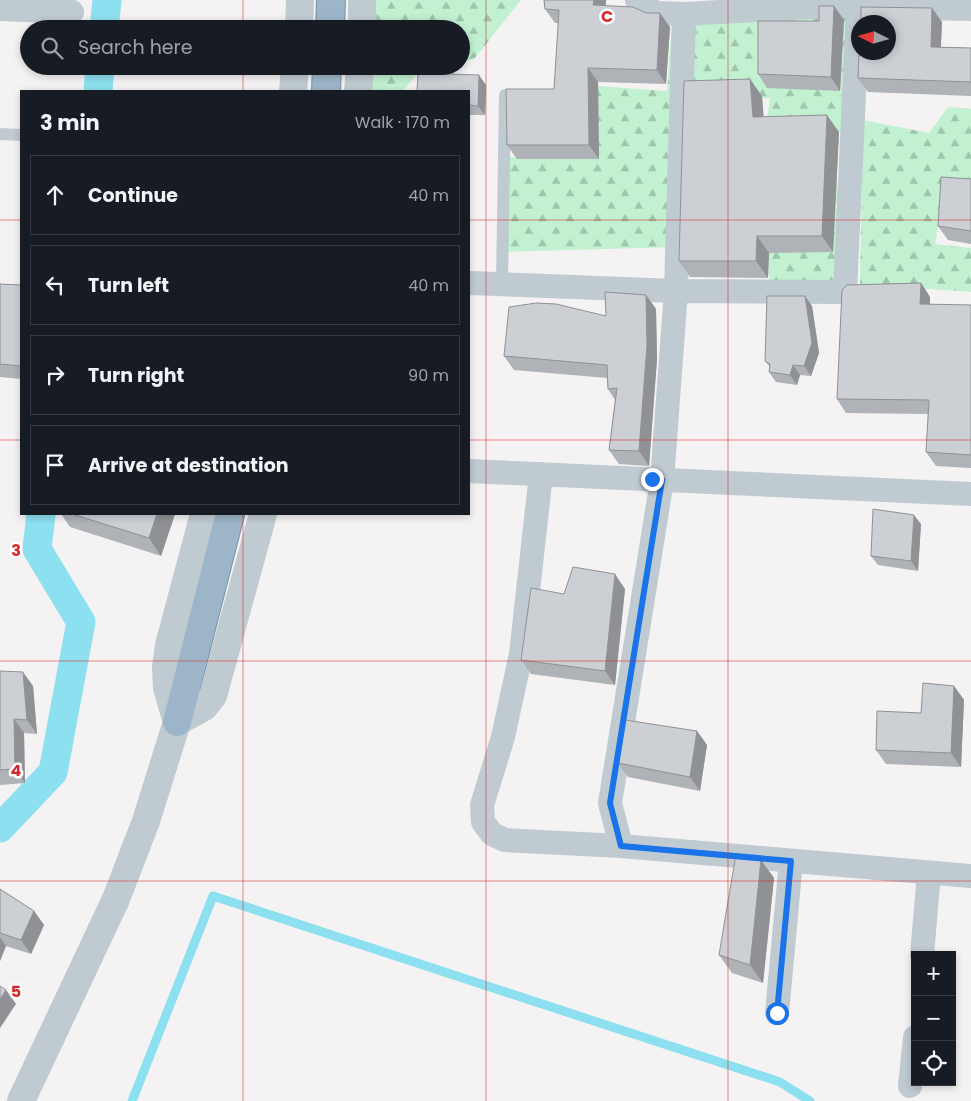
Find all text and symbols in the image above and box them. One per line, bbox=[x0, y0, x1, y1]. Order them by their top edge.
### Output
text: C bbox=[601, 5, 613, 28]
north arrow bbox=[851, 15, 896, 60]
search box bbox=[20, 20, 470, 75]
icon: search bbox=[38, 34, 66, 62]
text: Search here bbox=[78, 34, 192, 61]
text: 3 min bbox=[40, 108, 100, 137]
text: Walk · 170 m bbox=[355, 111, 450, 134]
icon: ahead bbox=[41, 181, 69, 209]
text: Continue bbox=[88, 182, 178, 209]
text: 40 m bbox=[408, 184, 449, 207]
icon: left bbox=[41, 271, 69, 299]
text: Turn left bbox=[88, 272, 169, 299]
text: 40 m bbox=[408, 274, 449, 297]
icon: right bbox=[41, 361, 69, 389]
text: Turn right bbox=[88, 362, 184, 389]
text: 90 m bbox=[408, 364, 449, 387]
icon: arrive bbox=[41, 451, 69, 479]
text: Arrive at destination bbox=[88, 452, 289, 479]
route end bbox=[641, 468, 664, 491]
text: 3 bbox=[11, 539, 21, 562]
text: 4 bbox=[11, 759, 22, 782]
map controls bbox=[911, 951, 956, 1086]
button: + bbox=[911, 951, 956, 996]
text: 5 bbox=[11, 980, 21, 1003]
button: − bbox=[911, 996, 956, 1041]
route start bbox=[766, 1002, 789, 1025]
button: locate bbox=[911, 1041, 956, 1086]

